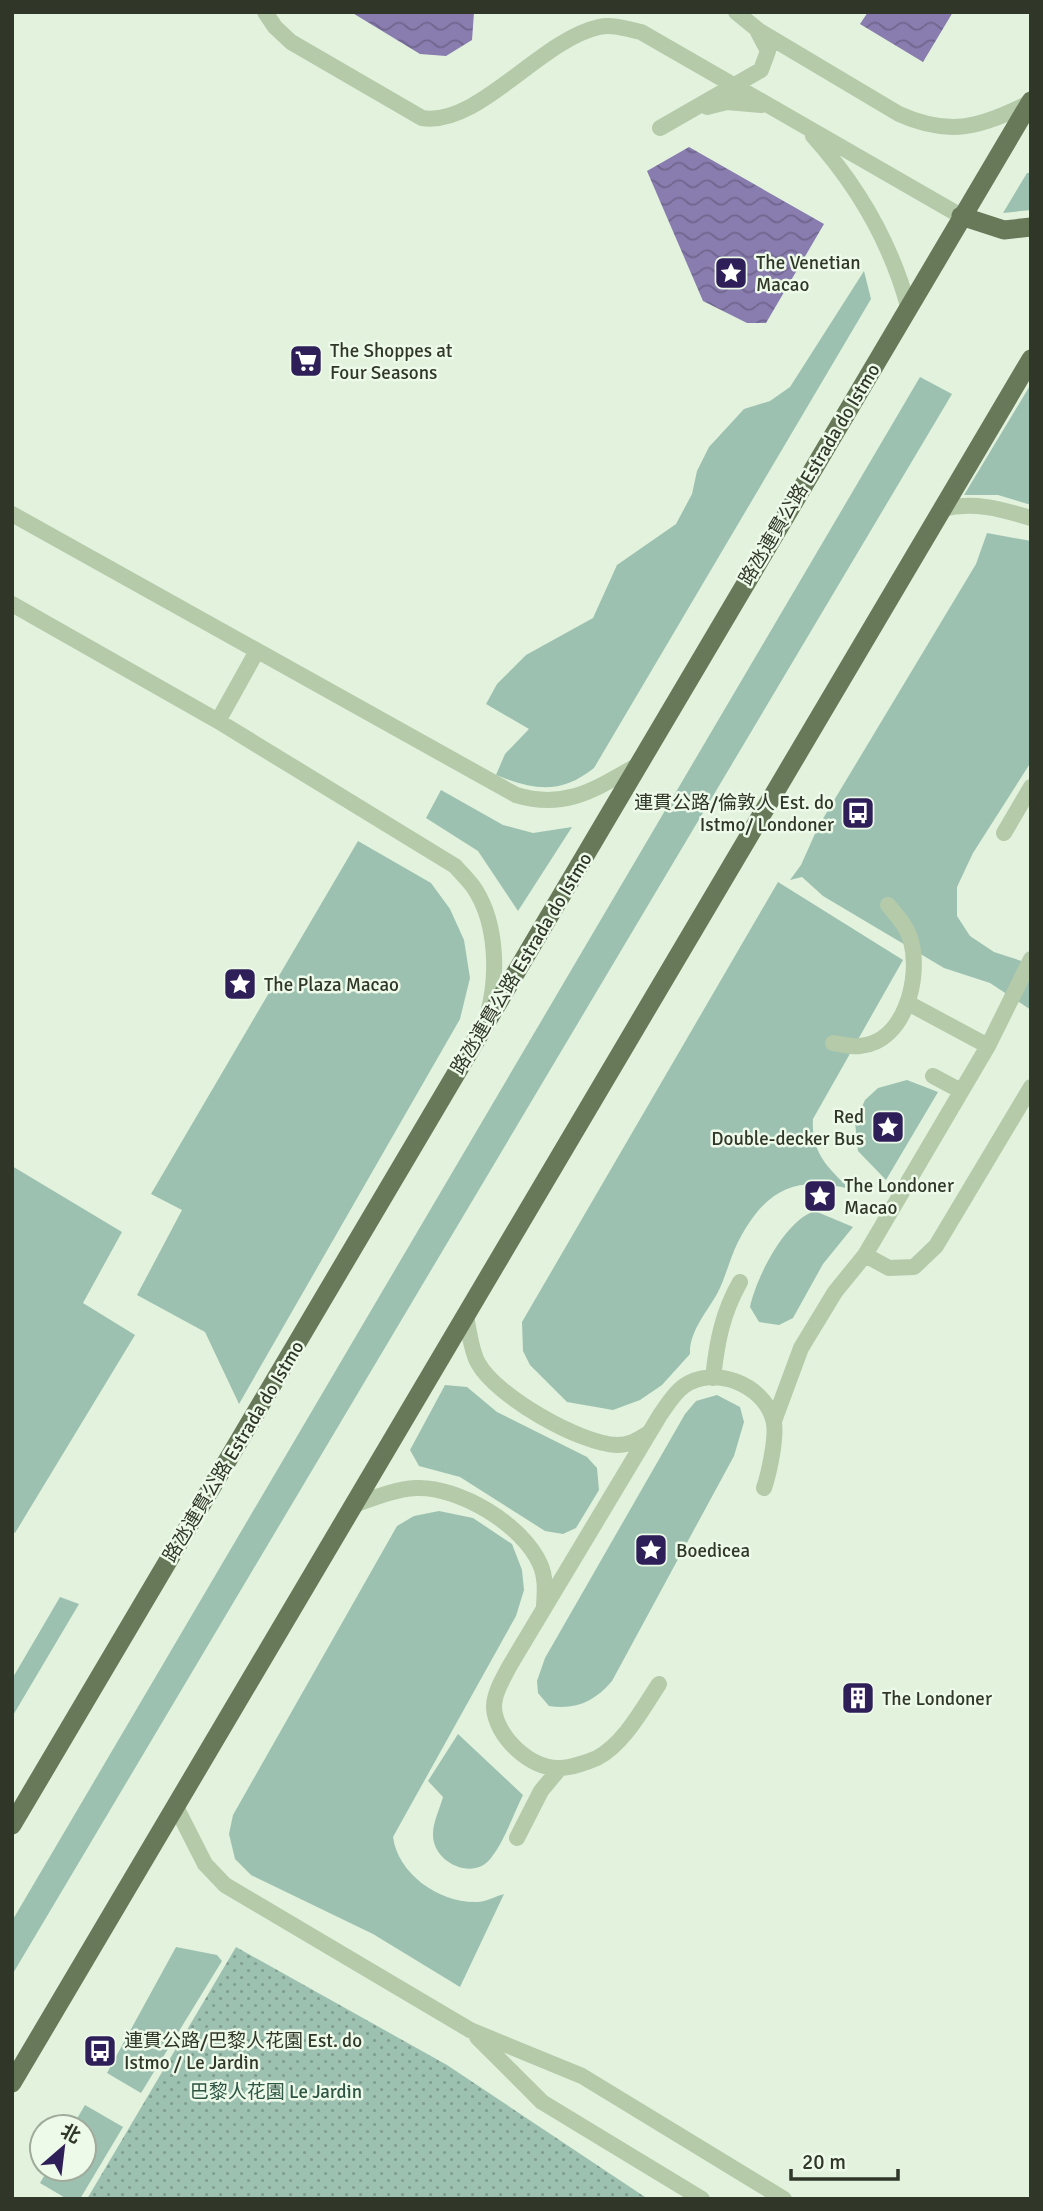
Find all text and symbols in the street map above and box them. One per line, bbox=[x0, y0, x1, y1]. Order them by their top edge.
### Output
place label: The Venetian Macao bbox=[756, 251, 861, 297]
place icon: The Venetian Macao bbox=[712, 254, 750, 292]
place label: The Shoppes at Four Seasons bbox=[330, 339, 453, 385]
supermarket icon: The Shoppes at Four Seasons bbox=[287, 342, 325, 380]
street label: 路氹連貫公路 Estrada do Istmo bbox=[734, 359, 886, 590]
place label: 連貫公路/倫敦人 Est. do Istmo/ Londoner bbox=[634, 791, 834, 837]
bus stop icon: 連貫公路/倫敦人 Est. do Istmo/ Londoner bbox=[839, 794, 877, 832]
street label: 路氹連貫公路 Estrada do Istmo bbox=[446, 848, 598, 1079]
place icon: The Plaza Macao bbox=[221, 965, 259, 1003]
place label: The Plaza Macao bbox=[264, 973, 399, 997]
place label: Red Double-decker Bus bbox=[711, 1105, 864, 1151]
place icon: Red Double-decker Bus bbox=[869, 1108, 907, 1146]
place label: The Londoner Macao bbox=[844, 1174, 954, 1220]
place icon: The Londoner Macao bbox=[801, 1177, 839, 1215]
street label: 路氹連貫公路 Estrada do Istmo bbox=[158, 1336, 310, 1567]
place icon: Boedicea bbox=[632, 1531, 670, 1569]
place label: Boedicea bbox=[676, 1539, 750, 1563]
building icon: The Londoner bbox=[839, 1679, 877, 1717]
place label: The Londoner bbox=[882, 1687, 992, 1711]
place label: 連貫公路/巴黎人花園 Est. do Istmo / Le Jardin bbox=[124, 2029, 362, 2075]
bus stop icon: 連貫公路/巴黎人花園 Est. do Istmo / Le Jardin bbox=[81, 2032, 119, 2070]
park label: 巴黎人花園 Le Jardin bbox=[190, 2080, 362, 2104]
north arrow bbox=[28, 2113, 98, 2183]
text: 北 bbox=[56, 2119, 85, 2149]
scale bar bbox=[791, 2138, 898, 2182]
text: 20 m bbox=[802, 2149, 846, 2175]

